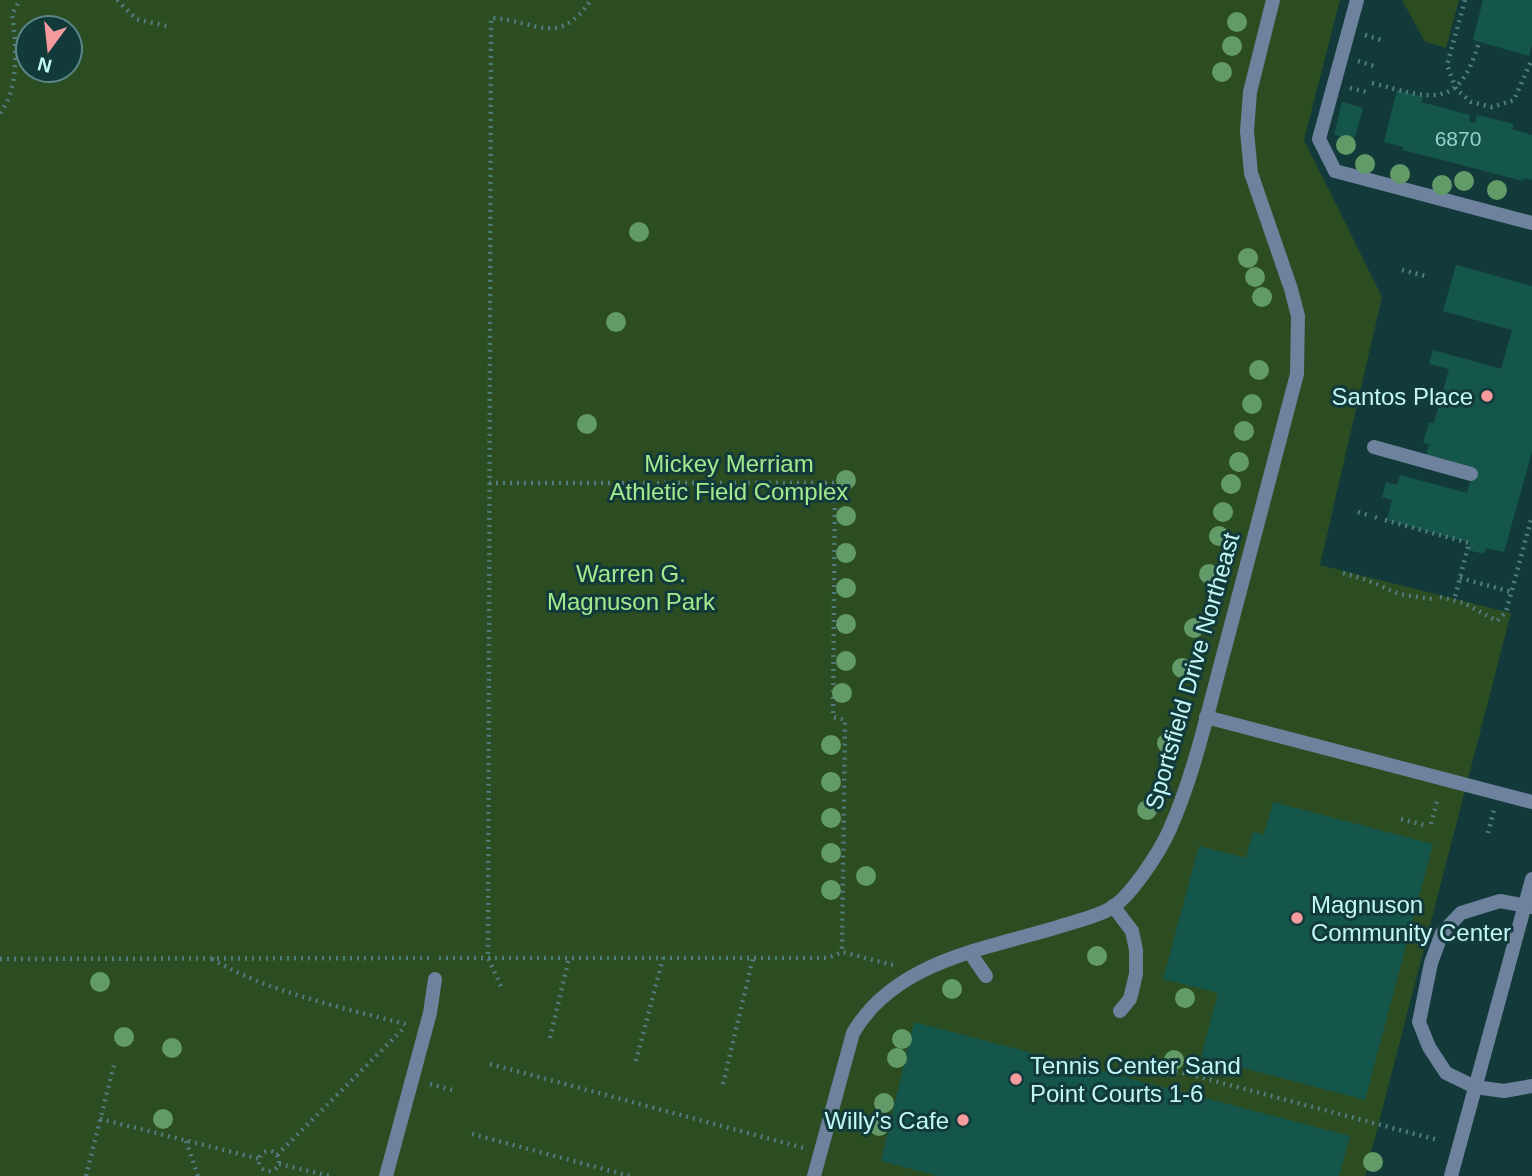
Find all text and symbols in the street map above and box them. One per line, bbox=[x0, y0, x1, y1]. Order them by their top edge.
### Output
north arrow bbox=[14, 14, 84, 84]
text: N bbox=[35, 53, 54, 77]
house number: 6870 bbox=[1435, 127, 1481, 150]
place label: Santos Place bbox=[1332, 383, 1473, 410]
marker: Santos Place bbox=[1479, 388, 1495, 404]
park label: Mickey Merriam Athletic Field Complex bbox=[610, 450, 848, 505]
street label: Sportsfield Drive Northeast bbox=[1139, 529, 1245, 813]
park label: Warren G. Magnuson Park bbox=[547, 560, 716, 615]
place label: Magnuson Community Center bbox=[1311, 891, 1511, 946]
marker: Magnuson Community Center bbox=[1289, 910, 1305, 926]
place label: Tennis Center Sand Point Courts 1-6 bbox=[1030, 1052, 1241, 1107]
marker: Tennis Center Sand Point Courts 1-6 bbox=[1008, 1071, 1024, 1087]
place label: Willy's Cafe bbox=[824, 1107, 949, 1134]
marker: Willy's Cafe bbox=[955, 1112, 971, 1128]

